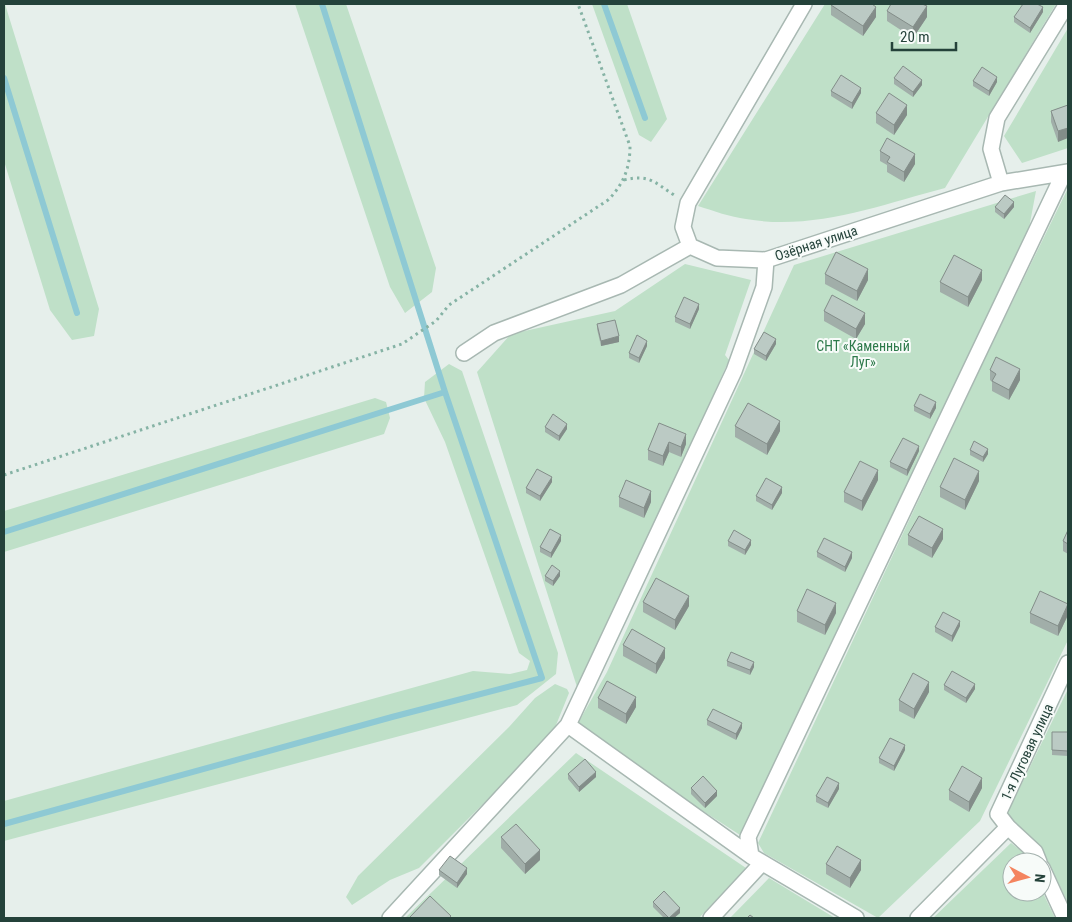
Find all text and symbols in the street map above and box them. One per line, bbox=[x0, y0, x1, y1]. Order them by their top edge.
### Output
scale bar bbox=[892, 20, 956, 52]
text: 20 m bbox=[900, 28, 930, 46]
street label: Озёрная улица bbox=[773, 222, 859, 264]
park label: СНТ «Каменный Луг» bbox=[816, 338, 910, 370]
street label: 1-я Луговая улица bbox=[998, 701, 1056, 803]
north arrow bbox=[1002, 852, 1052, 902]
text: N bbox=[1032, 873, 1048, 883]

